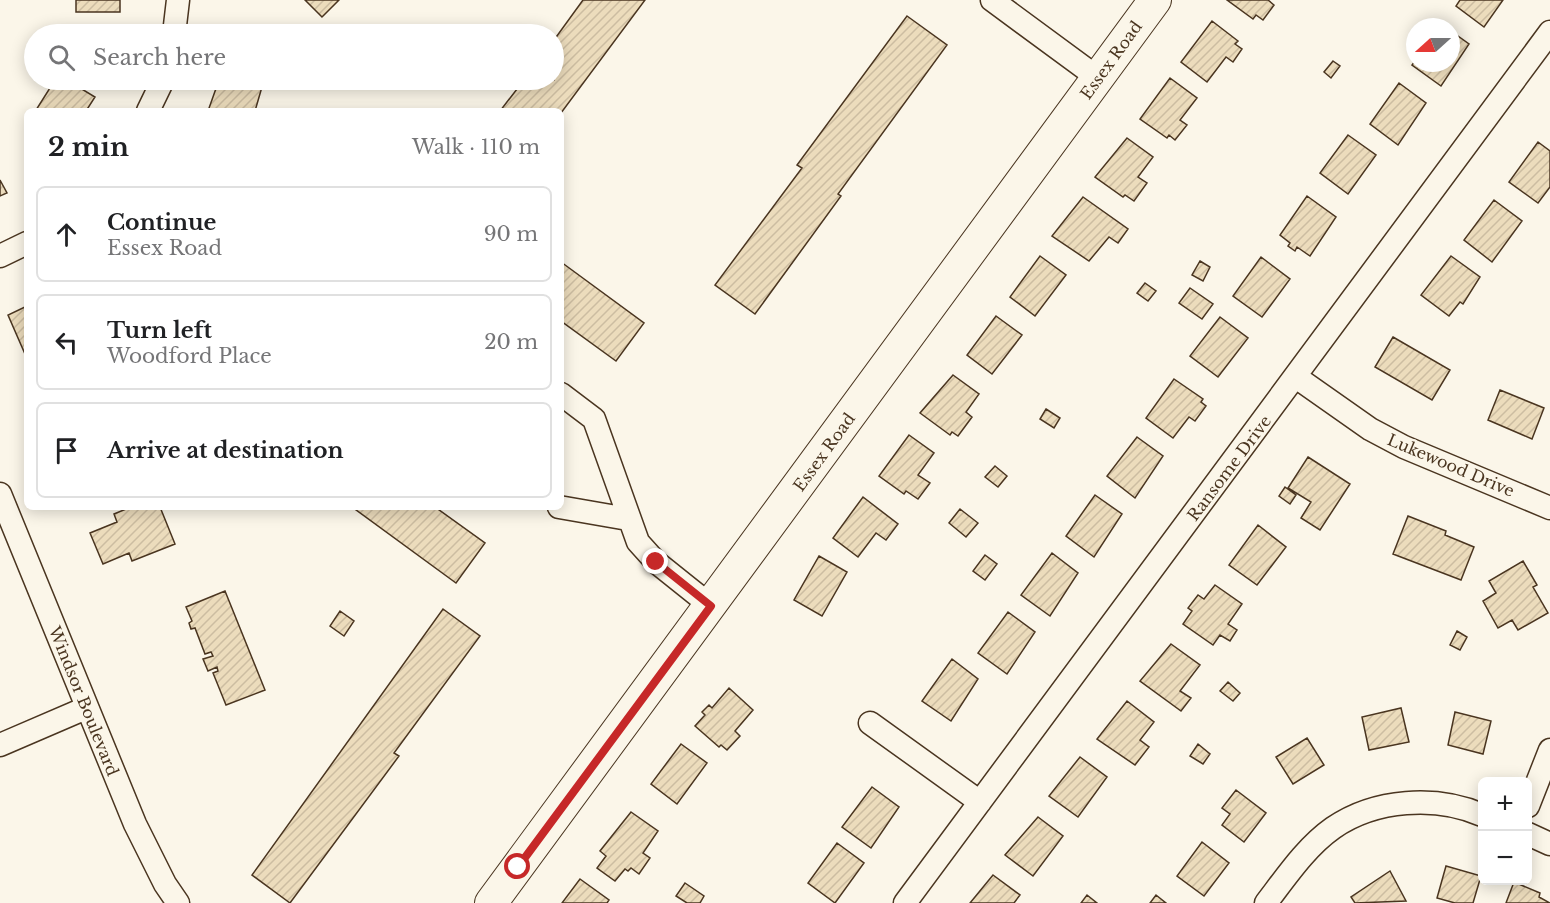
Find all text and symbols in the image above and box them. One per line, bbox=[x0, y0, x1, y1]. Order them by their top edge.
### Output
street label: Essex Road bbox=[1076, 17, 1146, 103]
north arrow bbox=[1406, 18, 1460, 72]
search box bbox=[24, 24, 564, 90]
icon: search bbox=[45, 41, 78, 74]
text: Search here bbox=[93, 44, 226, 71]
text: 2 min bbox=[48, 131, 129, 163]
text: Walk · 110 m bbox=[412, 135, 540, 159]
text: Continue bbox=[107, 209, 216, 236]
icon: ahead bbox=[50, 218, 83, 251]
text: 90 m bbox=[484, 222, 538, 246]
text: Essex Road bbox=[107, 236, 222, 260]
text: Turn left bbox=[107, 317, 212, 344]
icon: left bbox=[50, 326, 83, 359]
text: 20 m bbox=[484, 330, 538, 354]
text: Woodford Place bbox=[107, 344, 272, 368]
street label: Essex Road bbox=[789, 409, 859, 495]
street label: Ransome Drive bbox=[1183, 411, 1275, 525]
street label: Lukewood Drive bbox=[1385, 429, 1517, 501]
icon: arrive bbox=[50, 434, 83, 467]
text: Arrive at destination bbox=[107, 437, 344, 464]
route end bbox=[642, 548, 668, 574]
street label: Windsor Boulevard bbox=[44, 622, 123, 779]
map controls bbox=[1478, 777, 1532, 885]
button: + bbox=[1478, 777, 1532, 831]
button: − bbox=[1478, 831, 1532, 885]
route start bbox=[504, 853, 530, 879]

